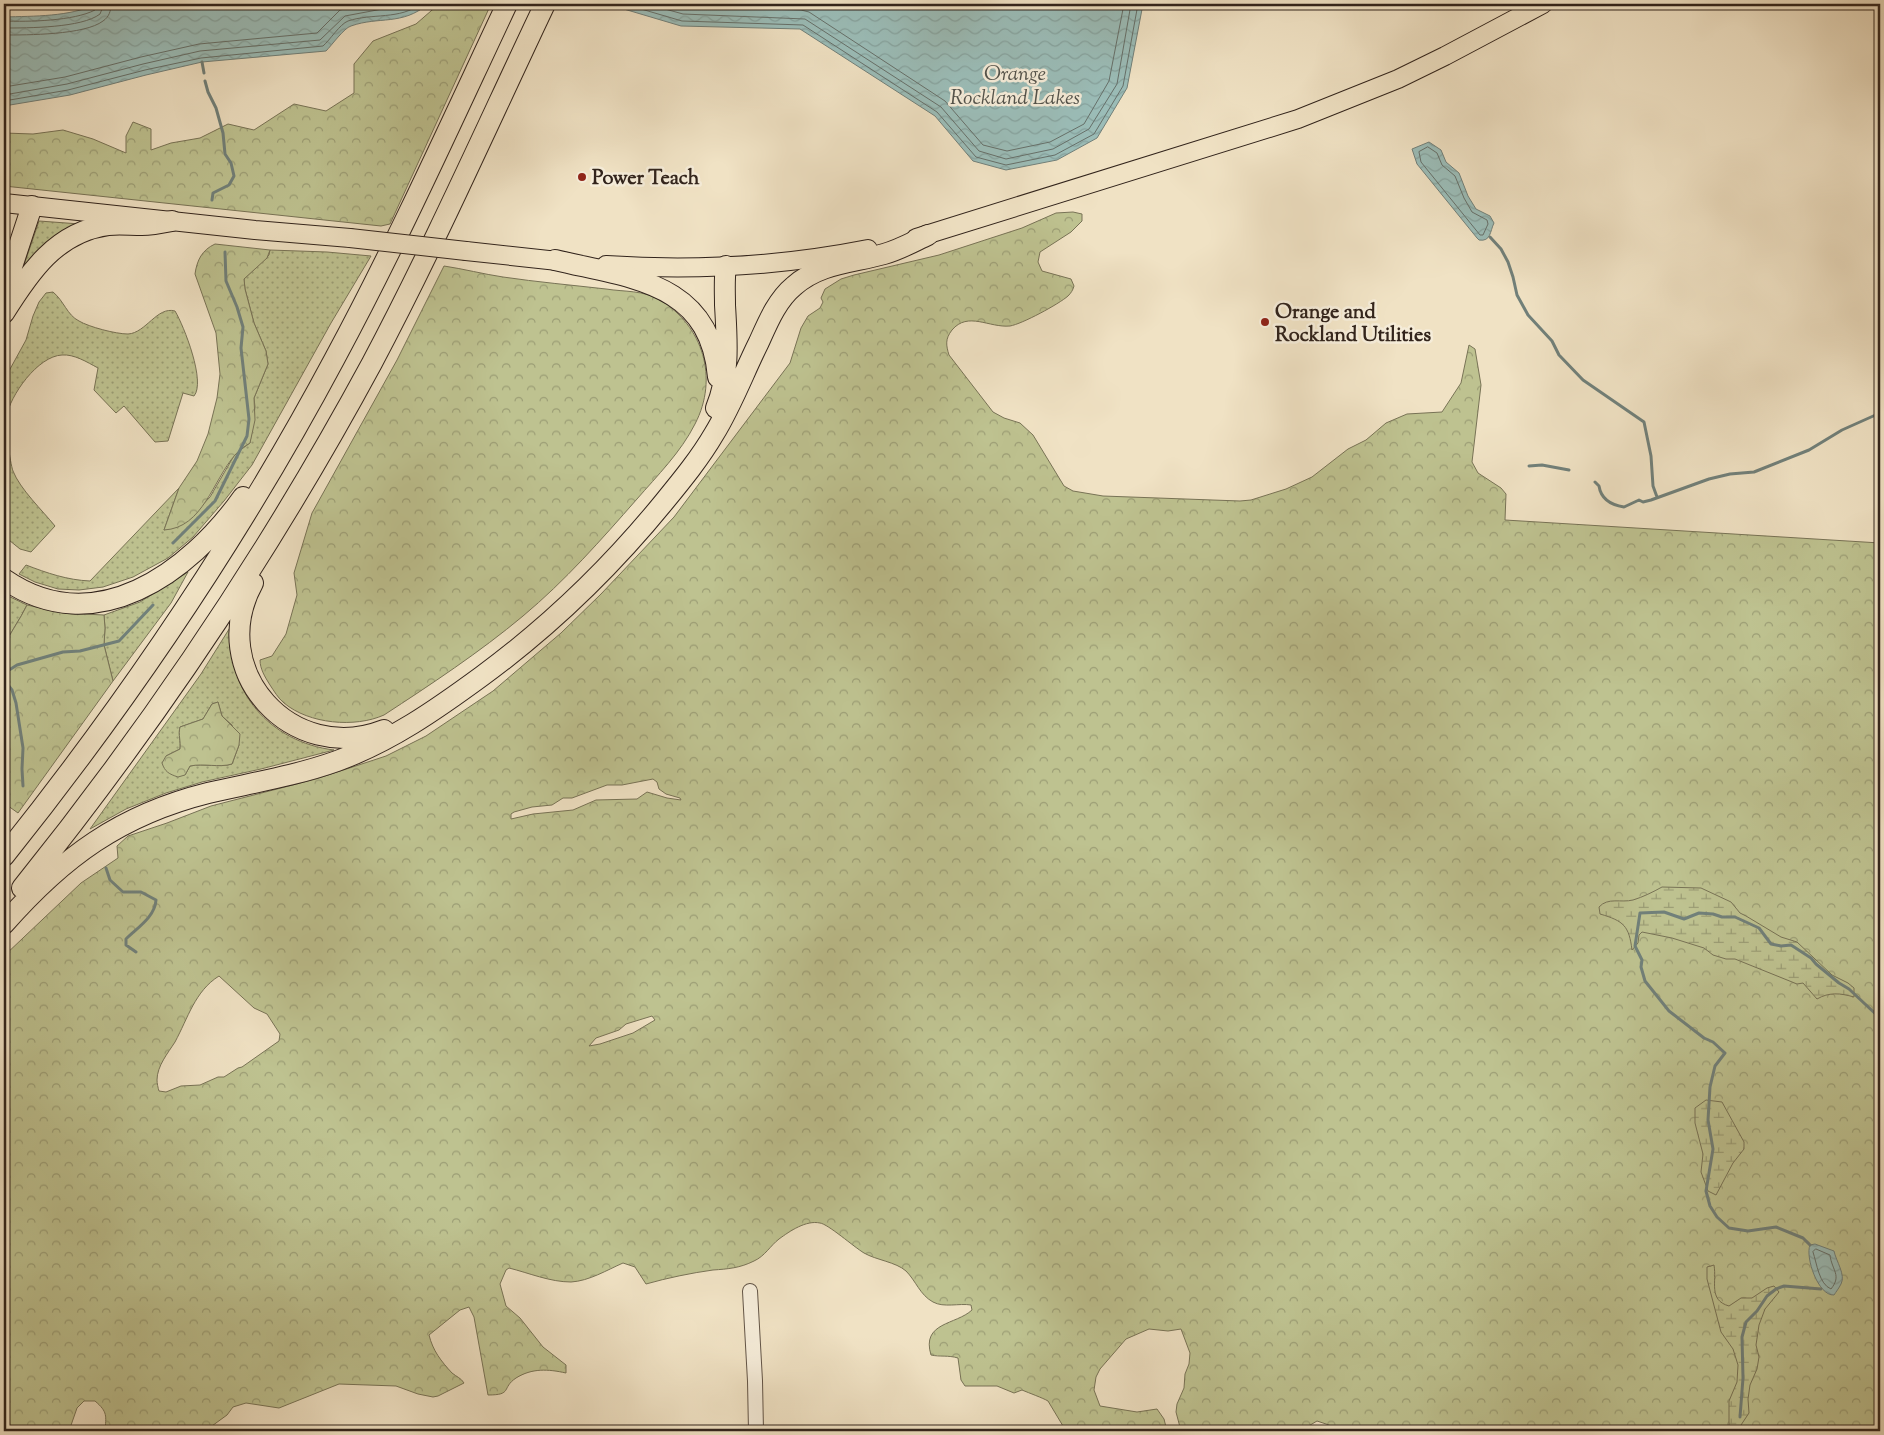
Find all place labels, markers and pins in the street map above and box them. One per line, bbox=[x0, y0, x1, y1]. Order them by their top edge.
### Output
place label: Power Teach bbox=[592, 165, 700, 194]
marker: Power Teach bbox=[576, 171, 588, 183]
place label: Orange and Rockland Utilities bbox=[1275, 299, 1431, 351]
marker: Orange and Rockland Utilities bbox=[1259, 316, 1271, 328]

